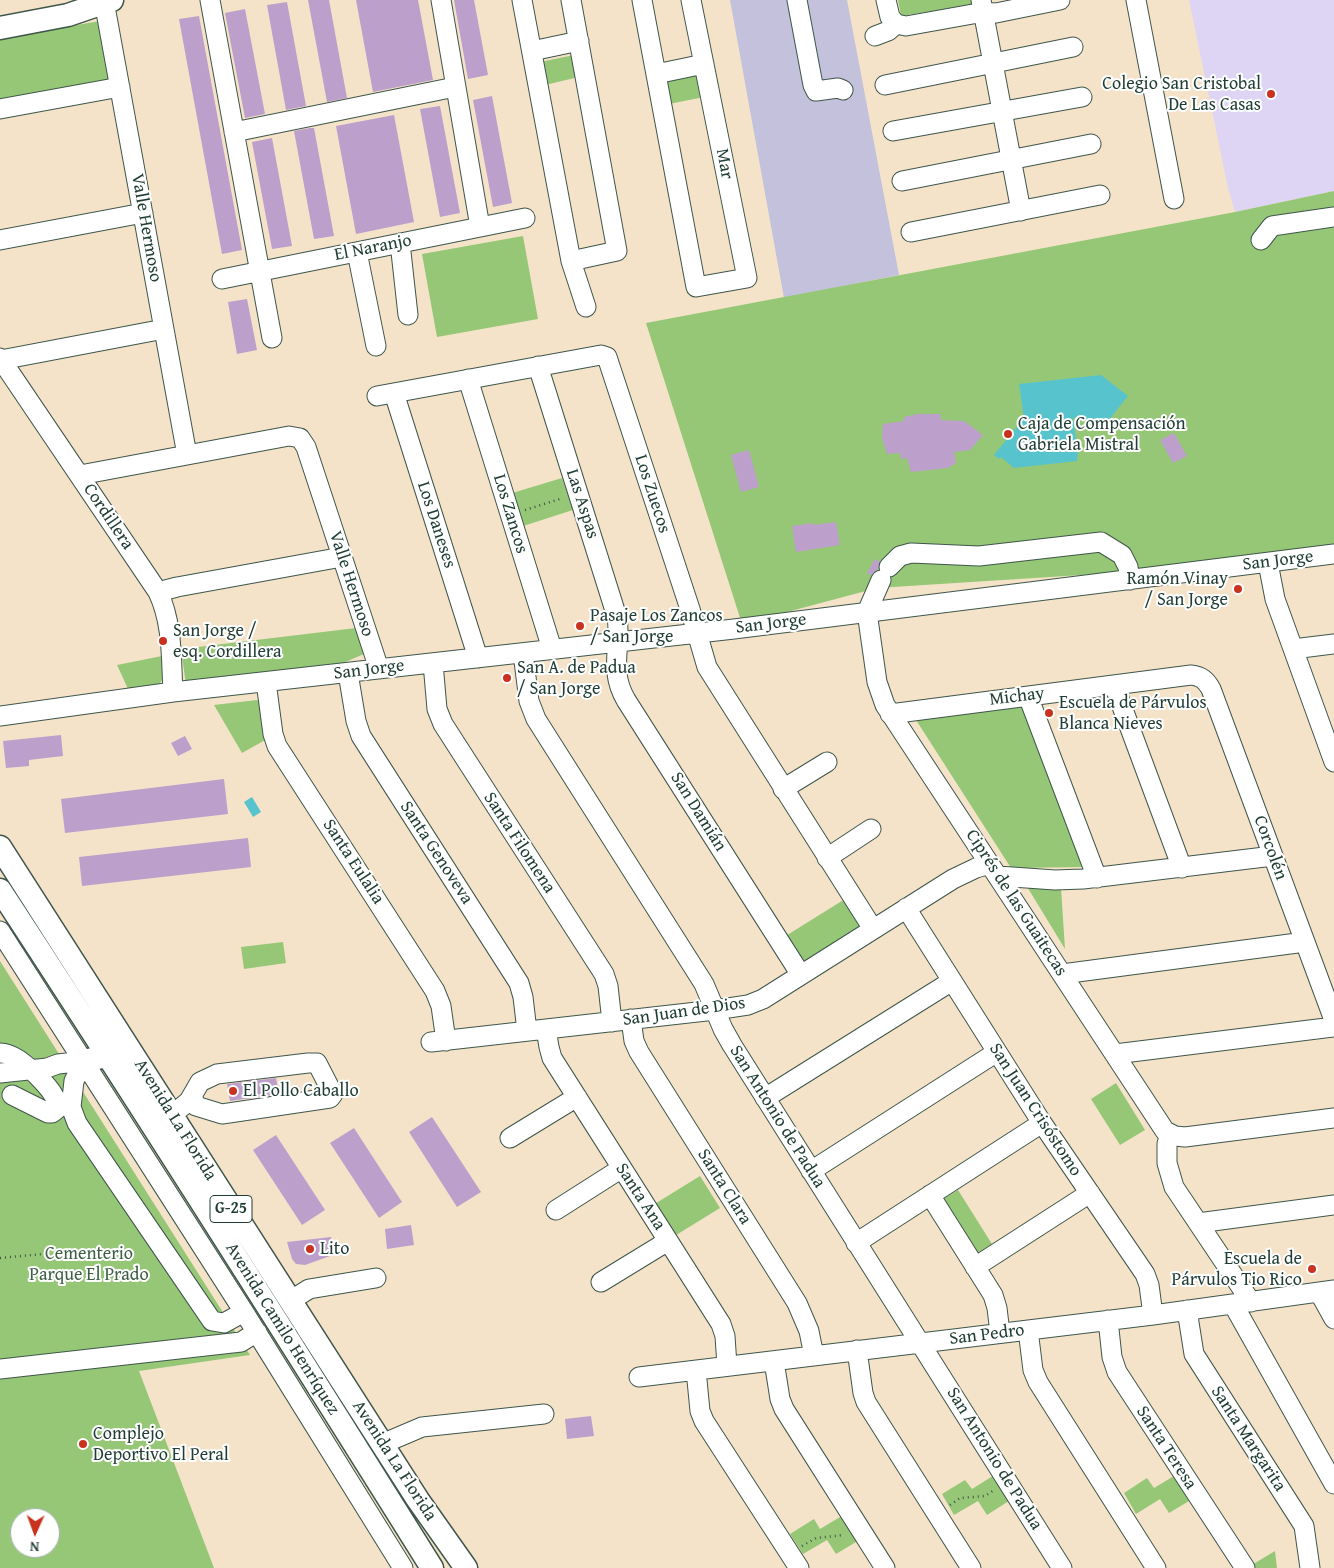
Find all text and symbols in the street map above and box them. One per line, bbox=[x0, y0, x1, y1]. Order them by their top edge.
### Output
place label: Colegio San Cristobal De Las Casas bbox=[1102, 73, 1261, 116]
marker: Colegio San Cristobal De Las Casas bbox=[1265, 88, 1277, 100]
street label: Mar bbox=[710, 147, 738, 181]
street label: Valle Hermoso bbox=[126, 172, 166, 284]
street label: El Naranjo bbox=[333, 230, 413, 266]
place label: Caja de Compensación Gabriela Mistral bbox=[1018, 413, 1186, 456]
marker: Caja de Compensación Gabriela Mistral bbox=[1002, 428, 1014, 440]
street label: Los Zuecos bbox=[629, 452, 675, 536]
street label: Las Aspas bbox=[561, 467, 603, 541]
street label: Los Zancos bbox=[488, 472, 532, 556]
street label: Los Daneses bbox=[412, 479, 460, 571]
street label: Cordillera bbox=[78, 480, 138, 554]
street label: Valle Hermoso bbox=[324, 528, 378, 640]
street label: San Jorge bbox=[1241, 546, 1315, 576]
place label: Ramón Vinay / San Jorge bbox=[1127, 568, 1228, 610]
marker: Ramón Vinay / San Jorge bbox=[1232, 583, 1244, 595]
place label: Pasaje Los Zancos / San Jorge bbox=[590, 605, 723, 648]
street label: San Jorge bbox=[734, 609, 808, 639]
place label: San Jorge / esq. Cordillera bbox=[173, 620, 282, 662]
marker: Pasaje Los Zancos / San Jorge bbox=[574, 620, 586, 632]
marker: San Jorge / esq. Cordillera bbox=[157, 635, 169, 647]
street label: San Jorge bbox=[332, 655, 406, 685]
place label: San A. de Padua / San Jorge bbox=[517, 657, 636, 700]
marker: San A. de Padua / San Jorge bbox=[501, 672, 513, 684]
street label: Michay bbox=[988, 683, 1046, 711]
place label: Escuela de Párvulos Blanca Nieves bbox=[1059, 692, 1207, 734]
marker: Escuela de Párvulos Blanca Nieves bbox=[1043, 707, 1055, 719]
street label: San Damián bbox=[665, 768, 731, 856]
street label: Santa Filomena bbox=[478, 788, 560, 898]
street label: Santa Genoveva bbox=[395, 798, 477, 908]
street label: Corcolén bbox=[1248, 813, 1292, 883]
street label: Santa Eulalia bbox=[317, 815, 389, 909]
street label: Ciprés de las Guaitecas bbox=[960, 826, 1072, 980]
street label: San Juan de Dios bbox=[621, 993, 747, 1031]
street label: San Juan Crisóstomo bbox=[984, 1039, 1086, 1181]
street label: San Antonio de Padua bbox=[724, 1042, 830, 1192]
street label: Avenida La Florida bbox=[129, 1055, 221, 1185]
place label: El Pollo Caballo bbox=[243, 1080, 359, 1102]
marker: El Pollo Caballo bbox=[227, 1085, 239, 1097]
street label: Santa Clara bbox=[692, 1145, 756, 1229]
street label: Santa Ana bbox=[610, 1159, 670, 1235]
road number: G-25 bbox=[210, 1196, 252, 1222]
place label: Lito bbox=[320, 1238, 349, 1260]
street label: Avenida Camilo Henríquez bbox=[220, 1239, 344, 1419]
park label: Cementerio Parque El Prado bbox=[29, 1243, 149, 1286]
marker: Lito bbox=[304, 1243, 316, 1255]
place label: Escuela de Párvulos Tio Rico bbox=[1171, 1248, 1302, 1290]
marker: Escuela de Párvulos Tio Rico bbox=[1306, 1263, 1318, 1275]
street label: San Pedro bbox=[948, 1320, 1026, 1350]
street label: Santa Margarita bbox=[1206, 1382, 1290, 1496]
street label: San Antonio de Padua bbox=[941, 1384, 1047, 1534]
street label: Avenida La Florida bbox=[347, 1397, 441, 1525]
street label: Santa Teresa bbox=[1131, 1402, 1201, 1494]
place label: Complejo Deportivo El Peral bbox=[93, 1423, 229, 1466]
marker: Complejo Deportivo El Peral bbox=[77, 1438, 89, 1450]
north arrow bbox=[10, 1508, 60, 1558]
text: N bbox=[29, 1537, 40, 1557]

